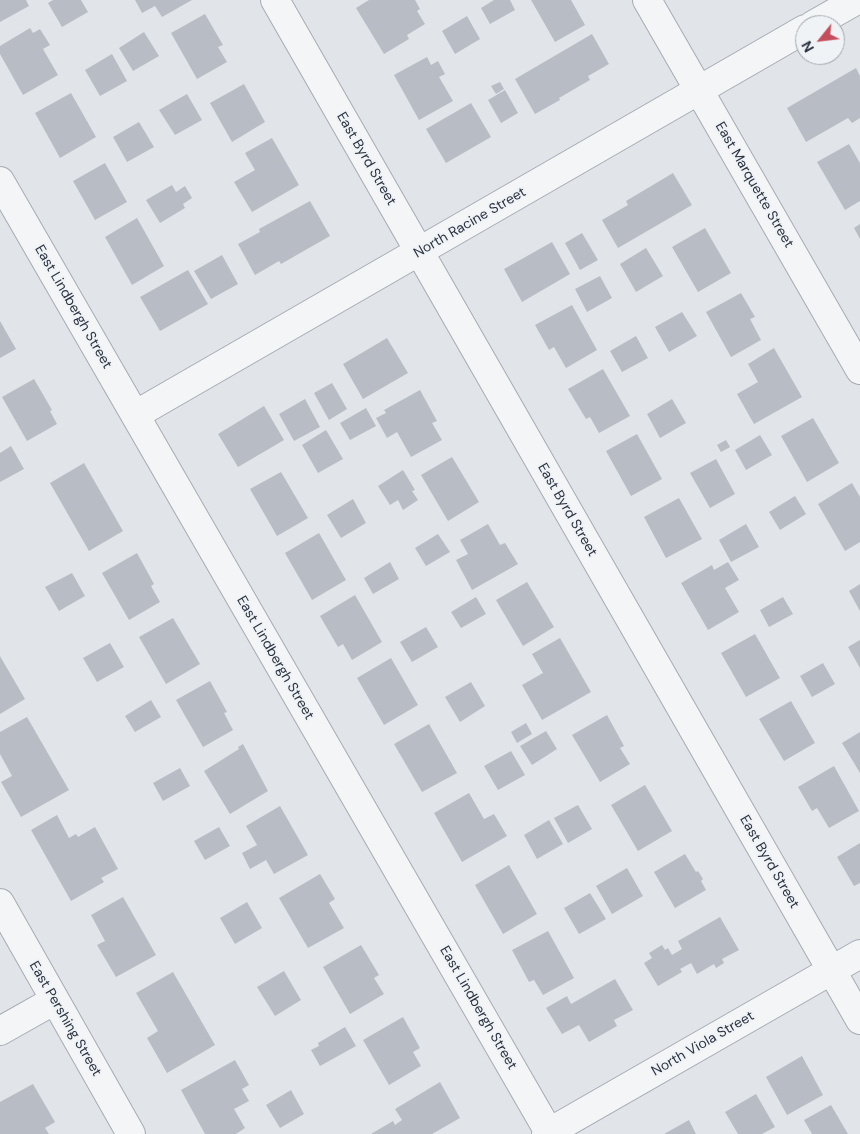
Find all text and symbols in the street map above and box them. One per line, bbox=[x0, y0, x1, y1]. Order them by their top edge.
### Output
north arrow bbox=[795, 15, 845, 65]
text: N bbox=[797, 38, 818, 56]
street label: East Byrd Street bbox=[333, 109, 399, 209]
street label: East Marquette Street bbox=[711, 119, 797, 251]
street label: North Racine Street bbox=[411, 184, 529, 262]
street label: East Lindbergh Street bbox=[31, 242, 115, 372]
street label: East Byrd Street bbox=[534, 460, 600, 560]
street label: East Lindbergh Street bbox=[233, 593, 317, 723]
street label: East Byrd Street bbox=[736, 812, 802, 912]
street label: East Lindbergh Street bbox=[436, 943, 520, 1073]
street label: East Pershing Street bbox=[25, 959, 105, 1079]
street label: North Viola Street bbox=[649, 1008, 757, 1080]

